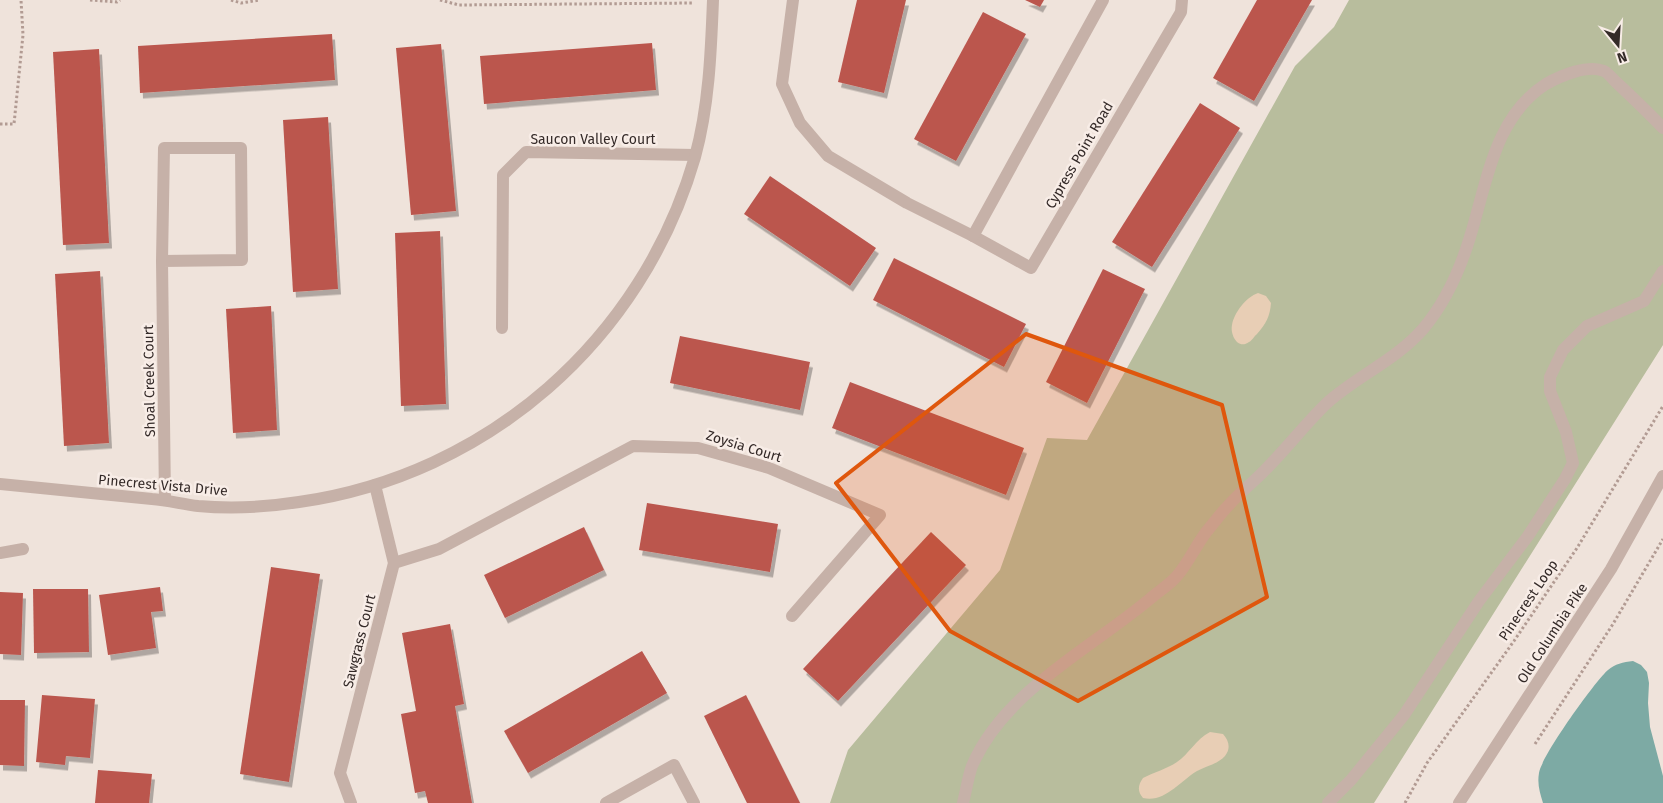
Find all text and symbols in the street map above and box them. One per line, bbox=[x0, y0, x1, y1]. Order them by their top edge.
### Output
north arrow bbox=[1593, 20, 1643, 70]
text: N bbox=[1615, 47, 1629, 66]
street label: Cypress Point Road bbox=[1042, 99, 1117, 212]
street label: Saucon Valley Court bbox=[530, 131, 657, 148]
street label: Shoal Creek Court bbox=[140, 324, 159, 437]
street label: Zoysia Court bbox=[704, 427, 785, 466]
street label: Pinecrest Vista Drive bbox=[98, 471, 228, 500]
street label: Pinecrest Loop bbox=[1495, 557, 1562, 644]
street label: Old Columbia Pike bbox=[1514, 580, 1591, 687]
street label: Sawgrass Court bbox=[340, 592, 380, 690]

